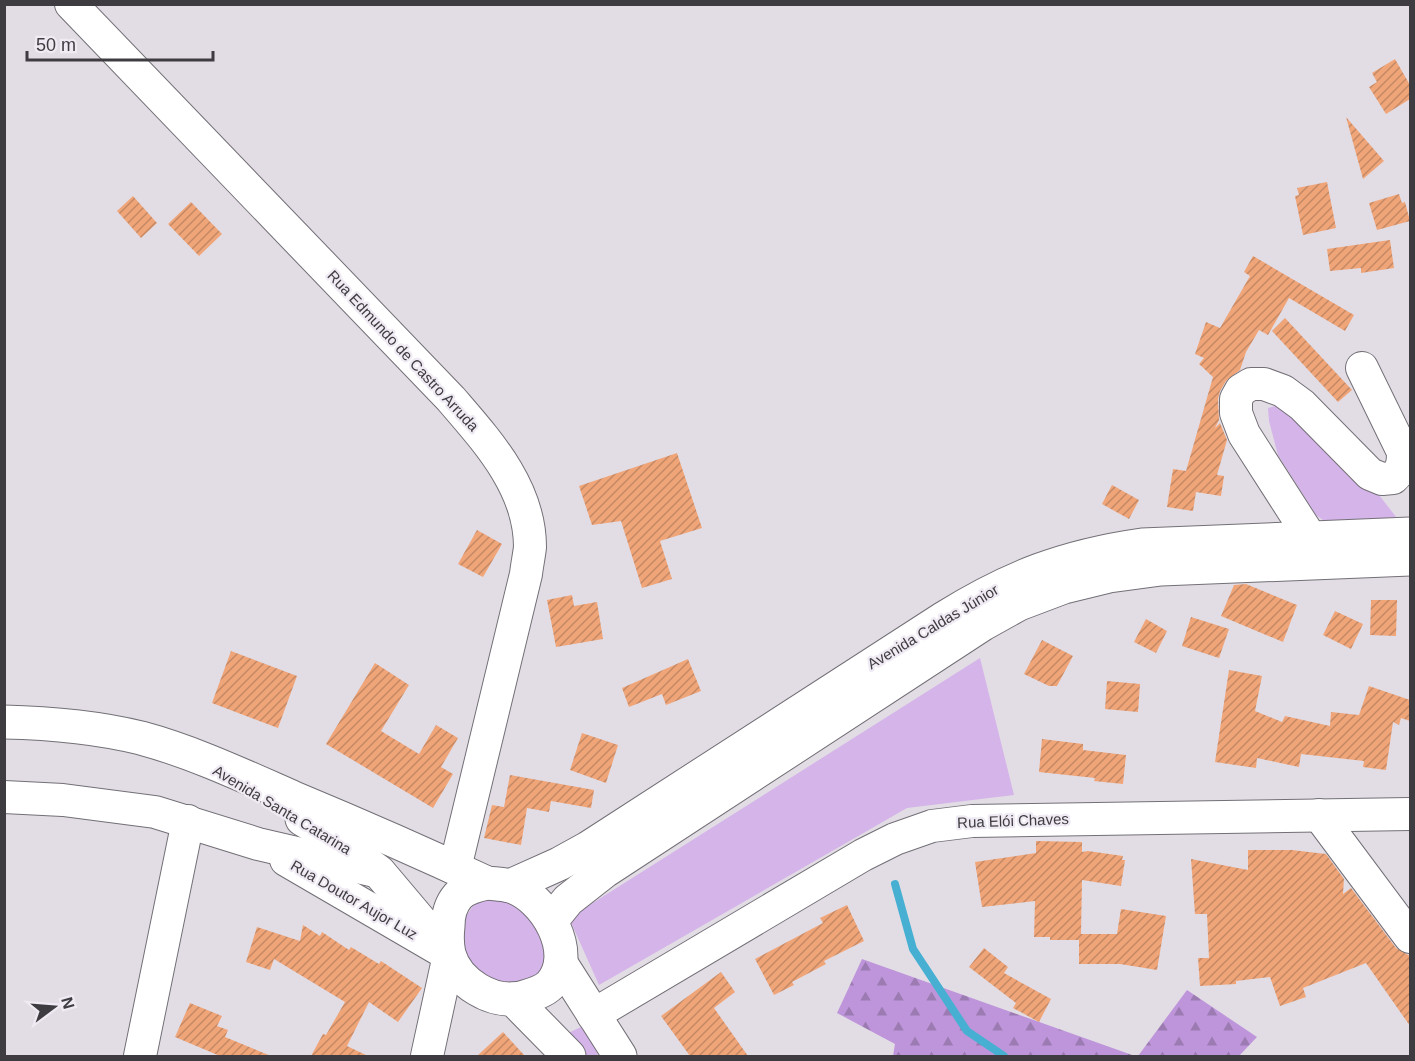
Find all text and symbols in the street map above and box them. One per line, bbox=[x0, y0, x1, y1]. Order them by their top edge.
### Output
scale bar bbox=[27, 24, 213, 62]
text: 50 m bbox=[36, 35, 76, 55]
street label: Rua Edmundo de Castro Arruda bbox=[324, 267, 483, 435]
street label: Avenida Caldas Júnior bbox=[864, 581, 1001, 672]
street label: Avenida Santa Catarina bbox=[210, 762, 355, 858]
street label: Rua Elói Chaves bbox=[957, 810, 1069, 831]
street label: Rua Doutor Aujor Luz bbox=[288, 856, 421, 943]
north arrow bbox=[24, 977, 84, 1037]
text: N bbox=[58, 995, 78, 1011]

